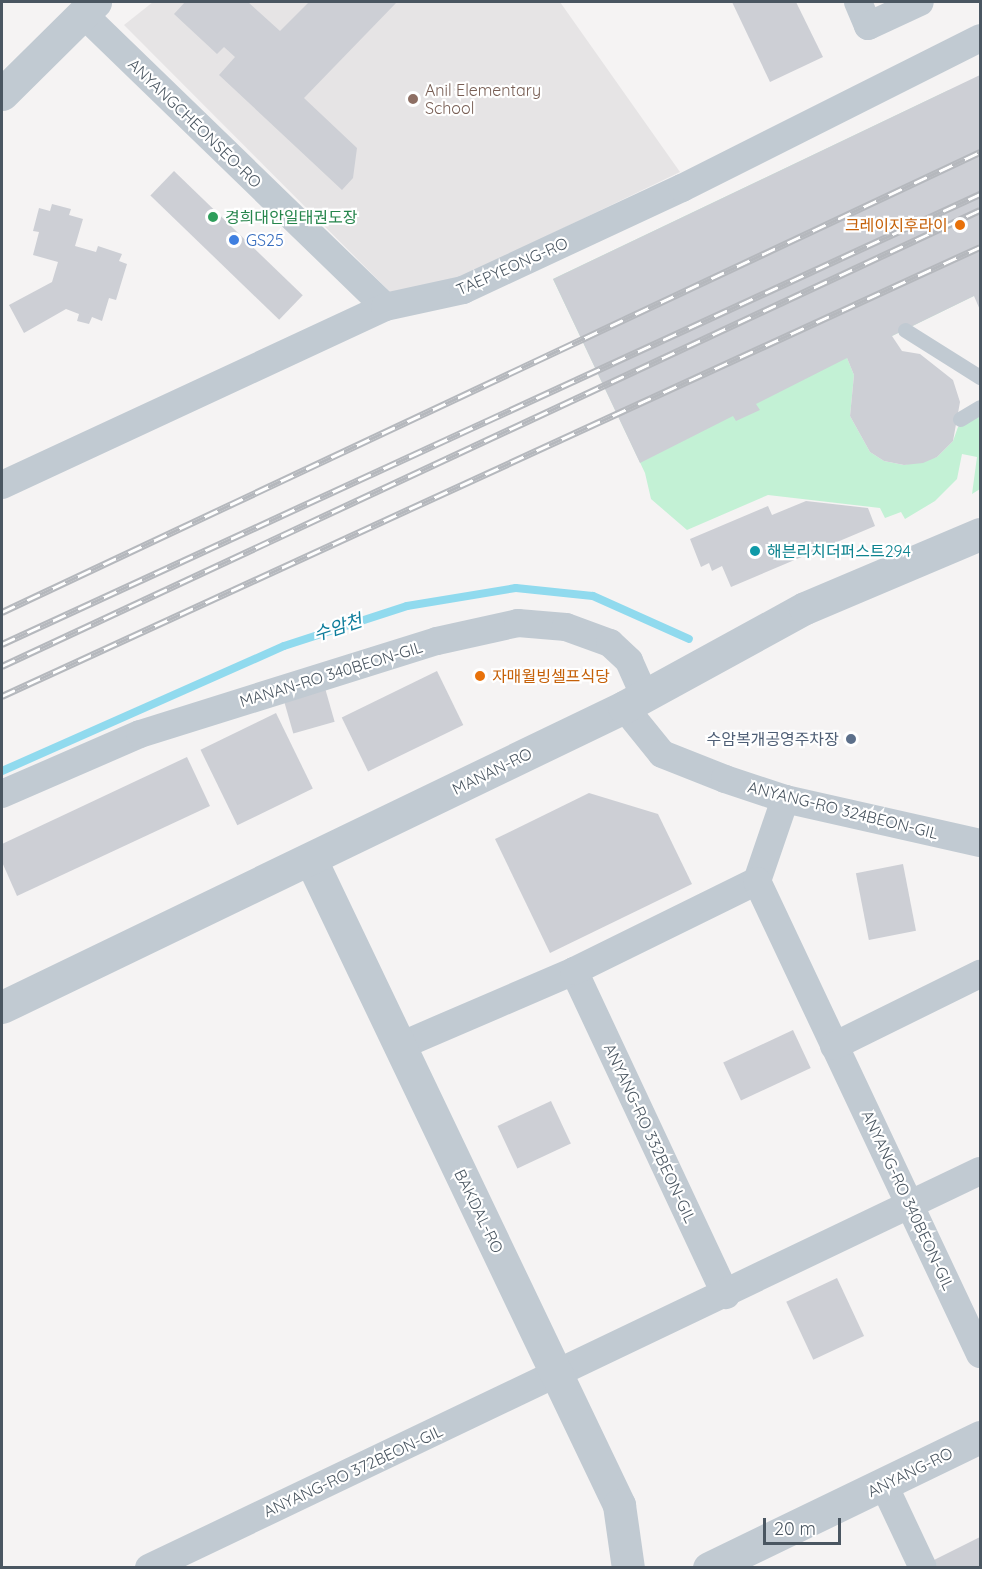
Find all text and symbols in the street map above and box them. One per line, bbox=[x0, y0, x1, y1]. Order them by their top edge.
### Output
street label: ANYANGCHEONSEO-RO bbox=[124, 54, 266, 192]
place label: Anil Elementary School bbox=[425, 80, 541, 118]
marker: Anil Elementary School bbox=[406, 92, 420, 106]
place label: 경희대안일태권도장 bbox=[225, 207, 357, 227]
marker: 경희대안일태권도장 bbox=[206, 210, 220, 224]
place label: 크레이지후라이 bbox=[845, 215, 948, 235]
marker: 크레이지후라이 bbox=[953, 218, 967, 232]
place label: GS25 bbox=[246, 230, 284, 250]
marker: GS25 bbox=[227, 233, 241, 247]
street label: TAEPYEONG-RO bbox=[453, 233, 571, 299]
place label: 해븐리치더퍼스트294 bbox=[767, 541, 911, 561]
marker: 해븐리치더퍼스트294 bbox=[748, 544, 762, 558]
water label: 수암천 bbox=[311, 610, 365, 646]
street label: MANAN-RO 340BEON-GIL bbox=[237, 637, 425, 711]
place label: 자매월빙셀프식당 bbox=[492, 666, 610, 686]
marker: 자매월빙셀프식당 bbox=[473, 669, 487, 683]
place label: 수암복개공영주차장 bbox=[707, 729, 839, 749]
marker: 수암복개공영주차장 bbox=[844, 732, 858, 746]
street label: MANAN-RO bbox=[449, 743, 535, 799]
street label: ANYANG-RO 324BEON-GIL bbox=[746, 777, 940, 843]
street label: ANYANG-RO 332BEON-GIL bbox=[600, 1040, 700, 1226]
street label: ANYANG-RO 340BEON-GIL bbox=[858, 1107, 958, 1293]
street label: BAKDAL-RO bbox=[450, 1166, 508, 1256]
street label: ANYANG-RO 372BEON-GIL bbox=[260, 1421, 446, 1521]
street label: ANYANG-RO bbox=[864, 1443, 956, 1501]
scale bar bbox=[766, 1506, 844, 1544]
text: 20 m bbox=[774, 1517, 816, 1540]

